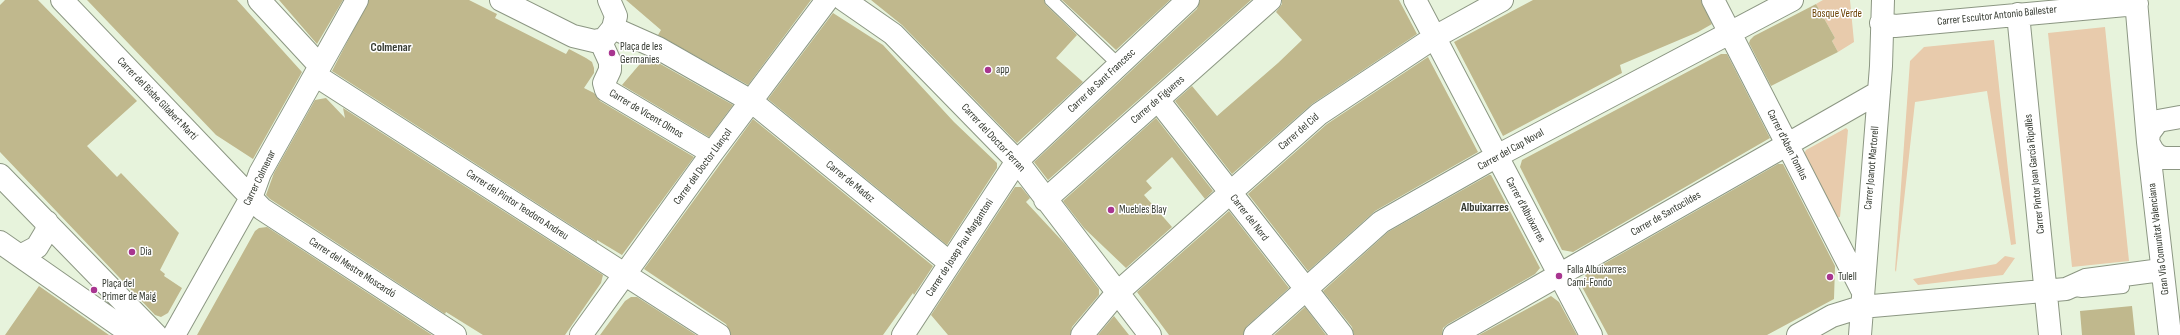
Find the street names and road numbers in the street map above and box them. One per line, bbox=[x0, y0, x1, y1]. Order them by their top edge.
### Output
street label: Carrer Escultor Antonio Ballester bbox=[1937, 3, 2057, 29]
street label: Carrer de Sant Francesc bbox=[1065, 46, 1139, 116]
street label: Carrer del Bisbe Gilabert Martí bbox=[114, 55, 200, 143]
street label: Carrer de Figueres bbox=[1128, 73, 1188, 127]
street label: Carrer de Vicent Olmos bbox=[606, 87, 686, 141]
street label: Carrer del Doctor Ferran bbox=[958, 101, 1028, 175]
street label: Carrer d'Aben Tomlus bbox=[1764, 108, 1810, 182]
street label: Carrer del Cid bbox=[1276, 111, 1322, 153]
street label: Carrer Pintor Joan García Ripollès bbox=[2022, 113, 2048, 235]
street label: Carrer del Doctor Llançol bbox=[671, 126, 735, 208]
street label: Carrer del Cap Noval bbox=[1476, 126, 1546, 174]
street label: Carrer Joanot Martorell bbox=[1862, 126, 1882, 210]
street label: Carrer Colmenar bbox=[241, 148, 279, 208]
street label: Carrer de Madoz bbox=[823, 158, 877, 206]
street label: Carrer del Pintor Teodoro Andreu bbox=[463, 167, 571, 243]
street label: Carrer d'Albuixarres bbox=[1502, 175, 1548, 245]
street label: Gran Via Comunitat Valenciana bbox=[2146, 182, 2172, 296]
street label: Carrer de Santocildes bbox=[1629, 189, 1703, 239]
street label: Carrer del Nord bbox=[1227, 192, 1271, 244]
street label: Carrer de Josep Pau Margantoni bbox=[924, 197, 996, 299]
street label: Carrer del Mestre Moscardó bbox=[306, 235, 398, 301]

